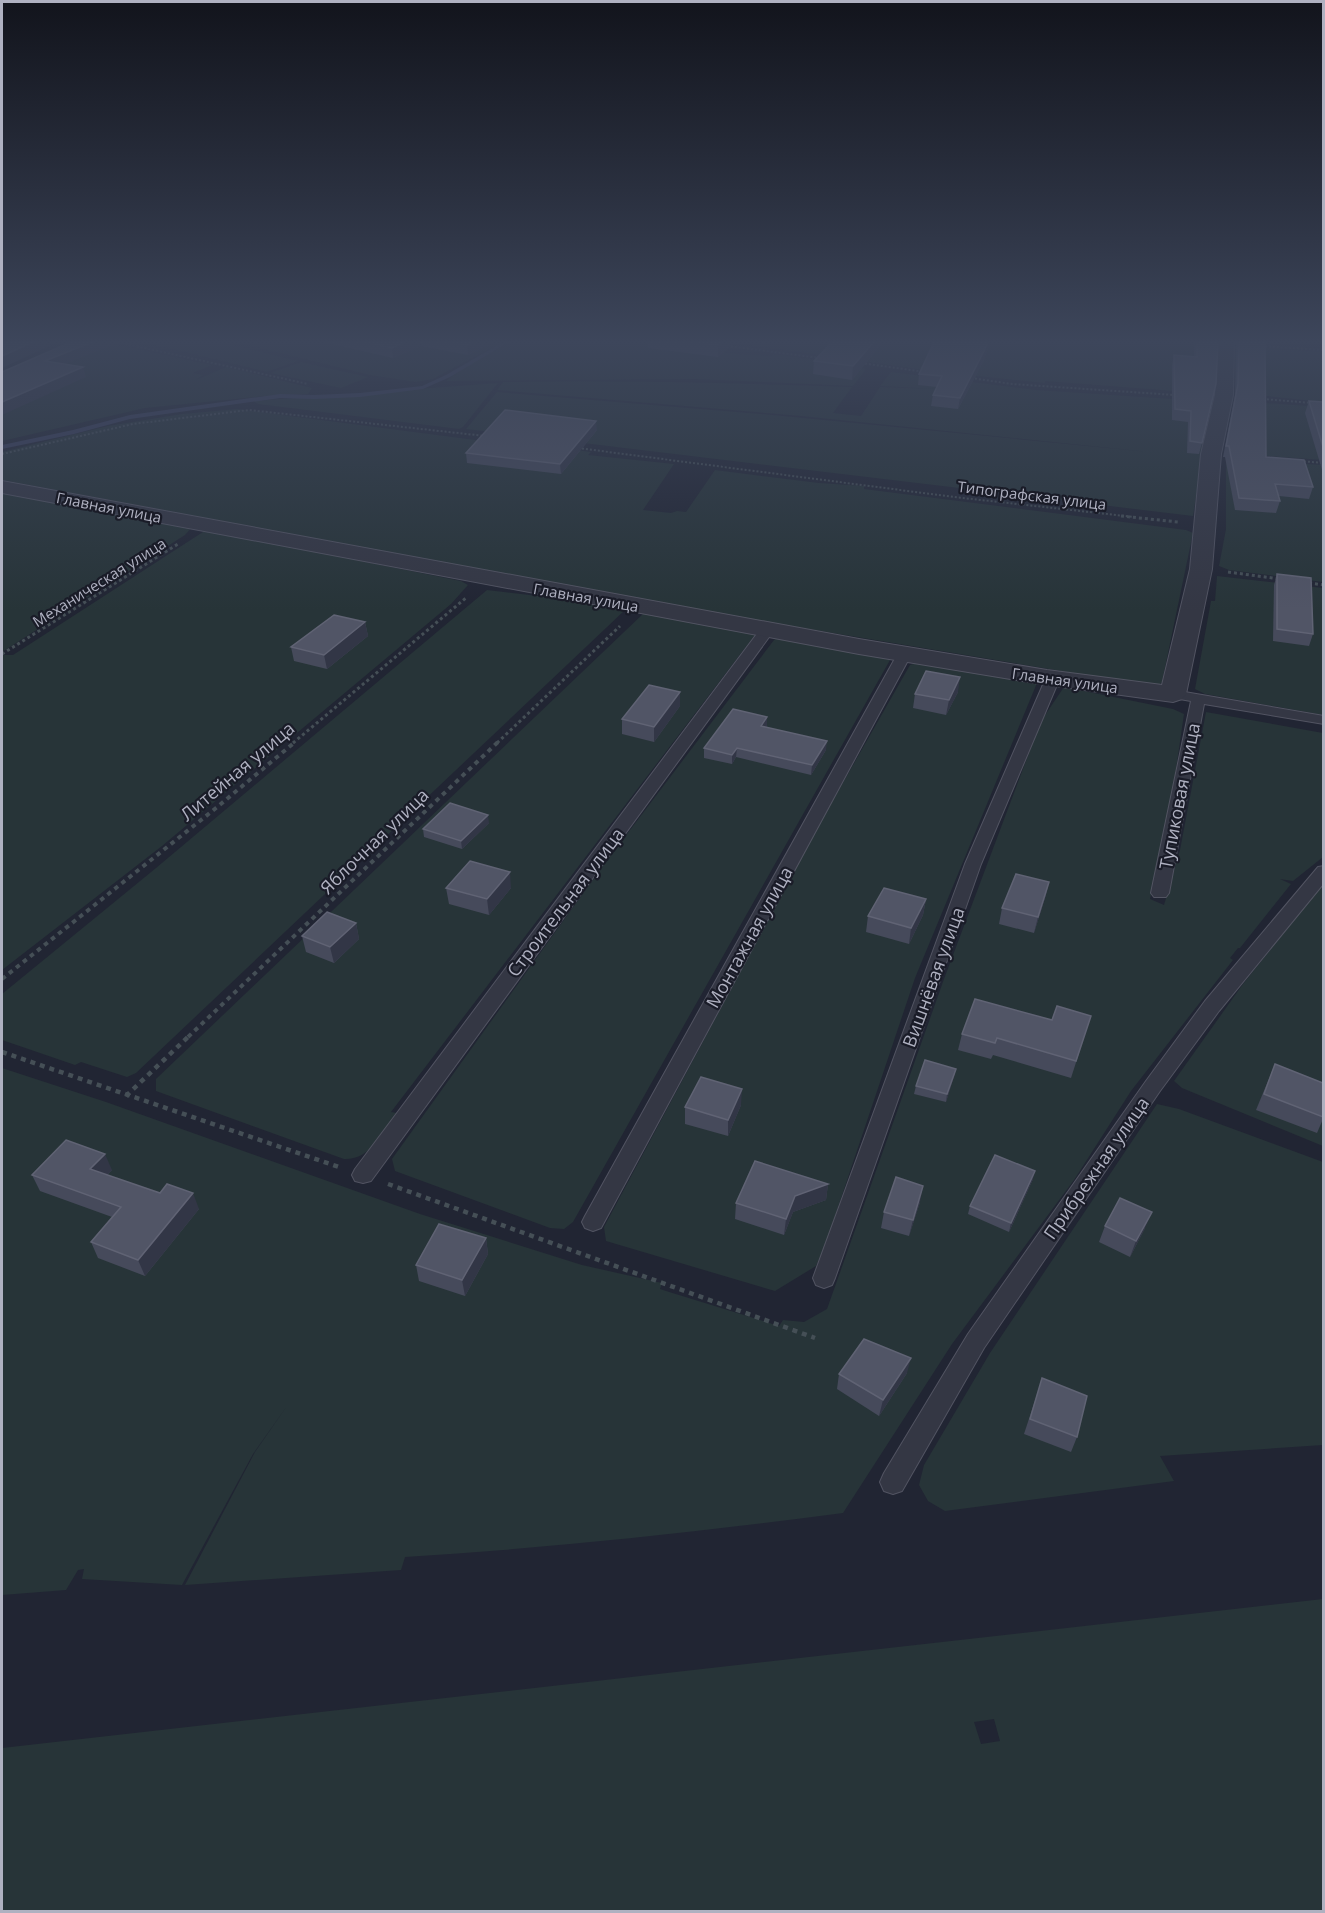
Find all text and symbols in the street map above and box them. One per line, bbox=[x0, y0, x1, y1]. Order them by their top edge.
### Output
street label: Типографская улица bbox=[957, 476, 1107, 514]
street label: Главная улица bbox=[55, 487, 163, 527]
street label: Механическая улица bbox=[29, 533, 169, 631]
street label: Главная улица bbox=[532, 578, 640, 616]
street label: Главная улица bbox=[1011, 663, 1119, 697]
street label: Литейная улица bbox=[175, 716, 299, 826]
street label: Тупиковая улица bbox=[1153, 721, 1205, 871]
street label: Яблочная улица bbox=[315, 783, 433, 899]
street label: Строительная улица bbox=[501, 823, 629, 981]
street label: Монтажная улица bbox=[700, 862, 798, 1012]
street label: Вишнёвая улица bbox=[896, 904, 970, 1050]
street label: Прибрежная улица bbox=[1038, 1092, 1154, 1244]

